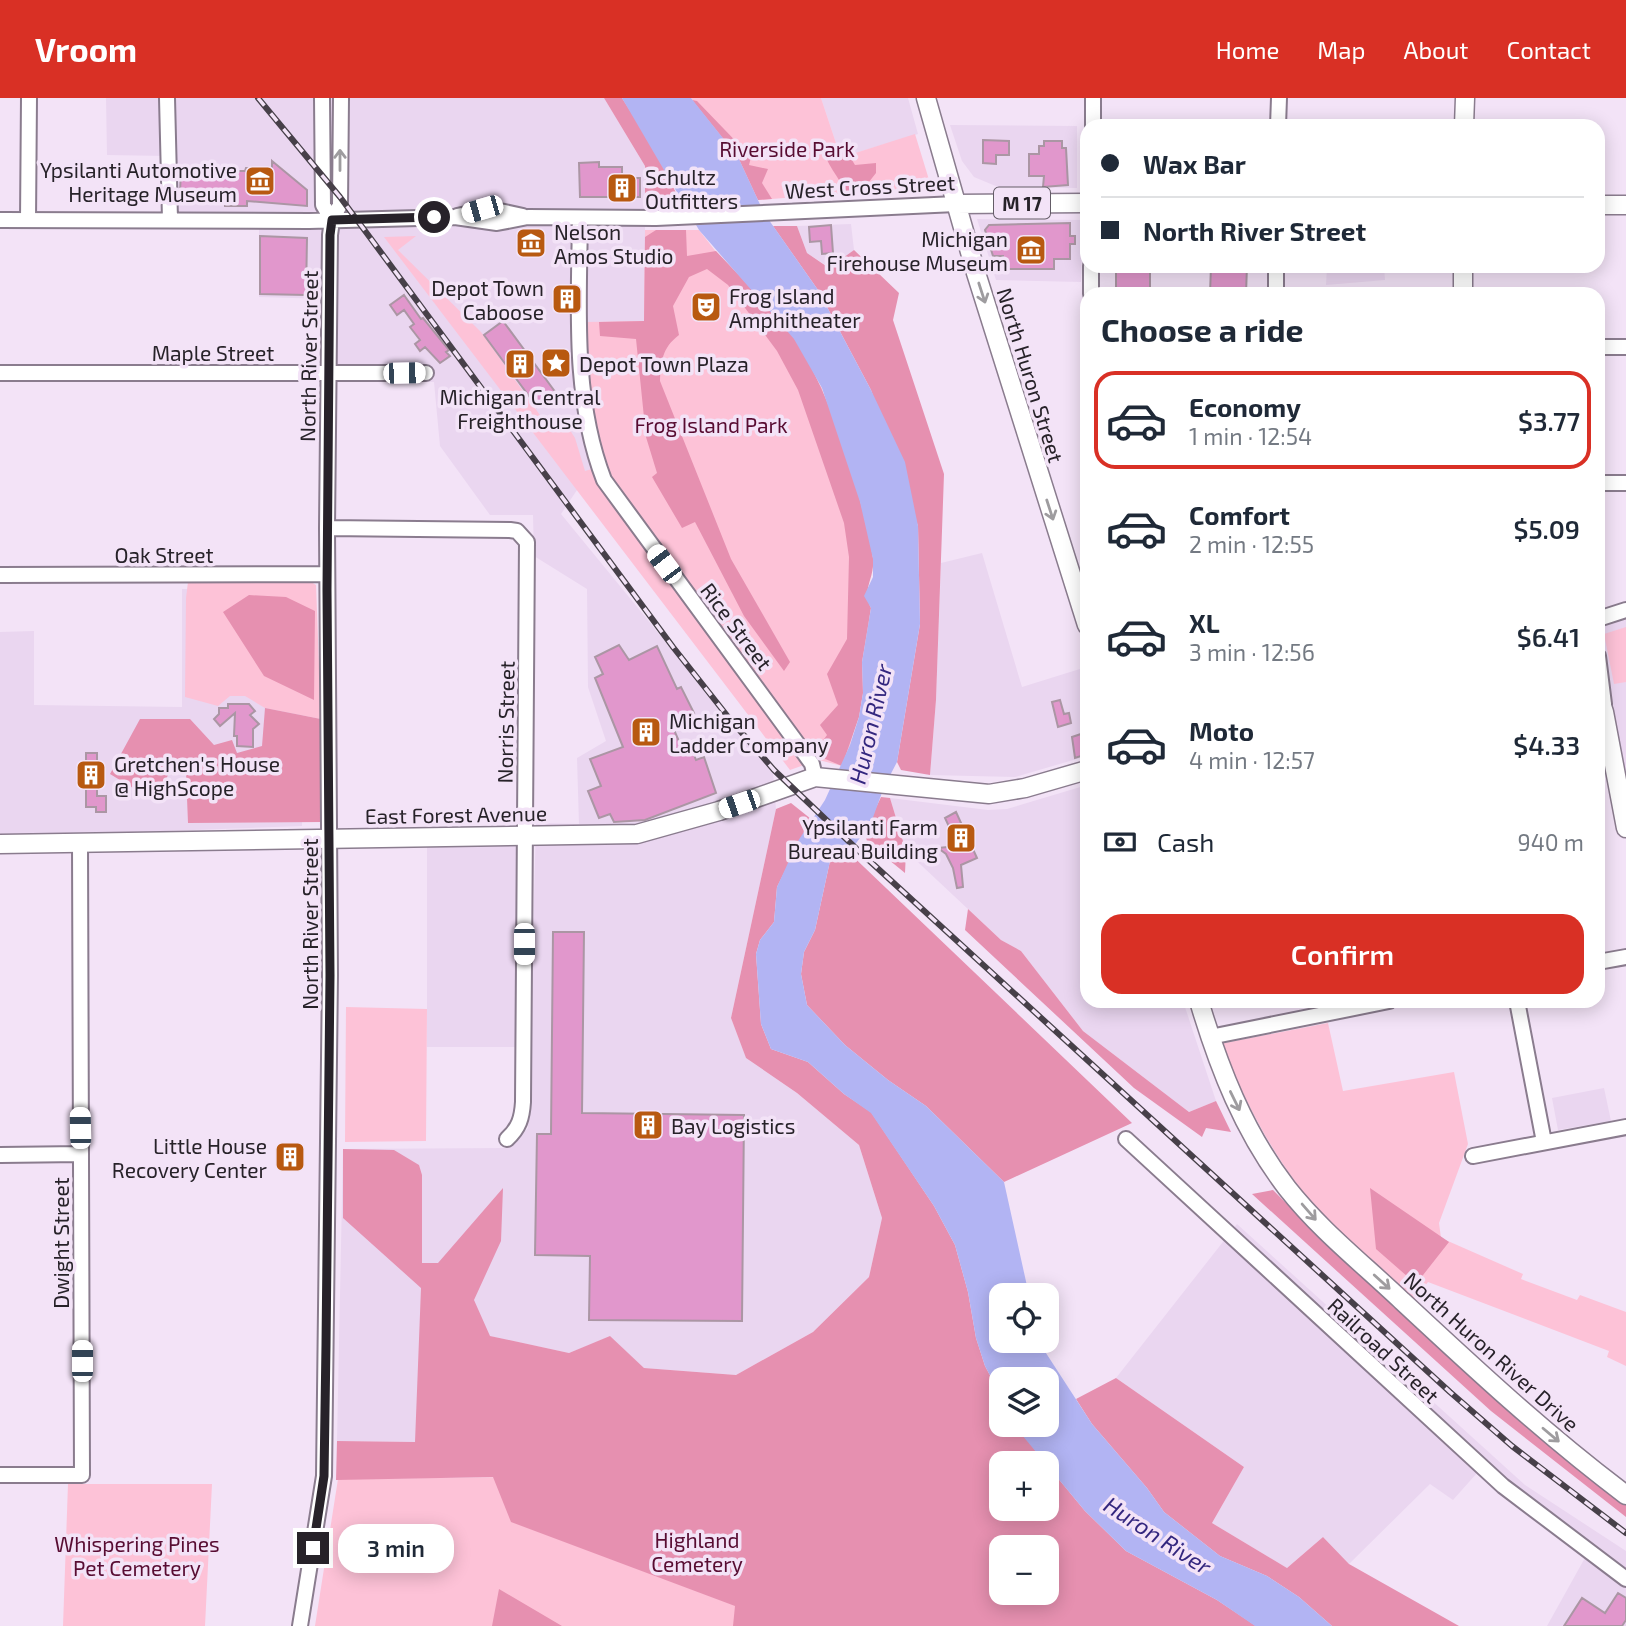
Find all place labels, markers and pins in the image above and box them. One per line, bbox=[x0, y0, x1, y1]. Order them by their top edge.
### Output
place label: Ypsilanti Automotive Heritage Museum bbox=[40, 157, 237, 206]
museum icon: Ypsilanti Automotive Heritage Museum bbox=[243, 164, 277, 198]
place label: Schultz Outfitters bbox=[645, 164, 738, 213]
building icon: Schultz Outfitters bbox=[605, 171, 639, 205]
place label: Nelson Amos Studio bbox=[554, 219, 674, 268]
museum icon: Nelson Amos Studio bbox=[514, 226, 548, 260]
place label: Michigan Firehouse Museum bbox=[827, 226, 1008, 275]
museum icon: Michigan Firehouse Museum bbox=[1014, 233, 1048, 267]
place label: Depot Town Caboose bbox=[431, 275, 544, 324]
building icon: Depot Town Caboose bbox=[550, 282, 584, 316]
place label: Frog Island Amphitheater bbox=[729, 283, 861, 332]
theatre icon: Frog Island Amphitheater bbox=[689, 290, 723, 324]
place icon: Depot Town Plaza bbox=[539, 346, 573, 380]
building icon: Michigan Central Freighthouse bbox=[503, 347, 537, 381]
place label: Depot Town Plaza bbox=[579, 351, 749, 376]
place label: Michigan Central Freighthouse bbox=[440, 384, 601, 433]
place label: Michigan Ladder Company bbox=[669, 708, 829, 757]
building icon: Michigan Ladder Company bbox=[629, 715, 663, 749]
place label: Gretchen's House @ HighScope bbox=[114, 751, 280, 800]
building icon: Gretchen's House @ HighScope bbox=[74, 758, 108, 792]
place label: Ypsilanti Farm Bureau Building bbox=[788, 814, 938, 863]
building icon: Ypsilanti Farm Bureau Building bbox=[944, 821, 978, 855]
building icon: Bay Logistics bbox=[631, 1108, 665, 1142]
place label: Bay Logistics bbox=[671, 1113, 795, 1138]
place label: Little House Recovery Center bbox=[112, 1133, 268, 1182]
building icon: Little House Recovery Center bbox=[273, 1140, 307, 1174]

